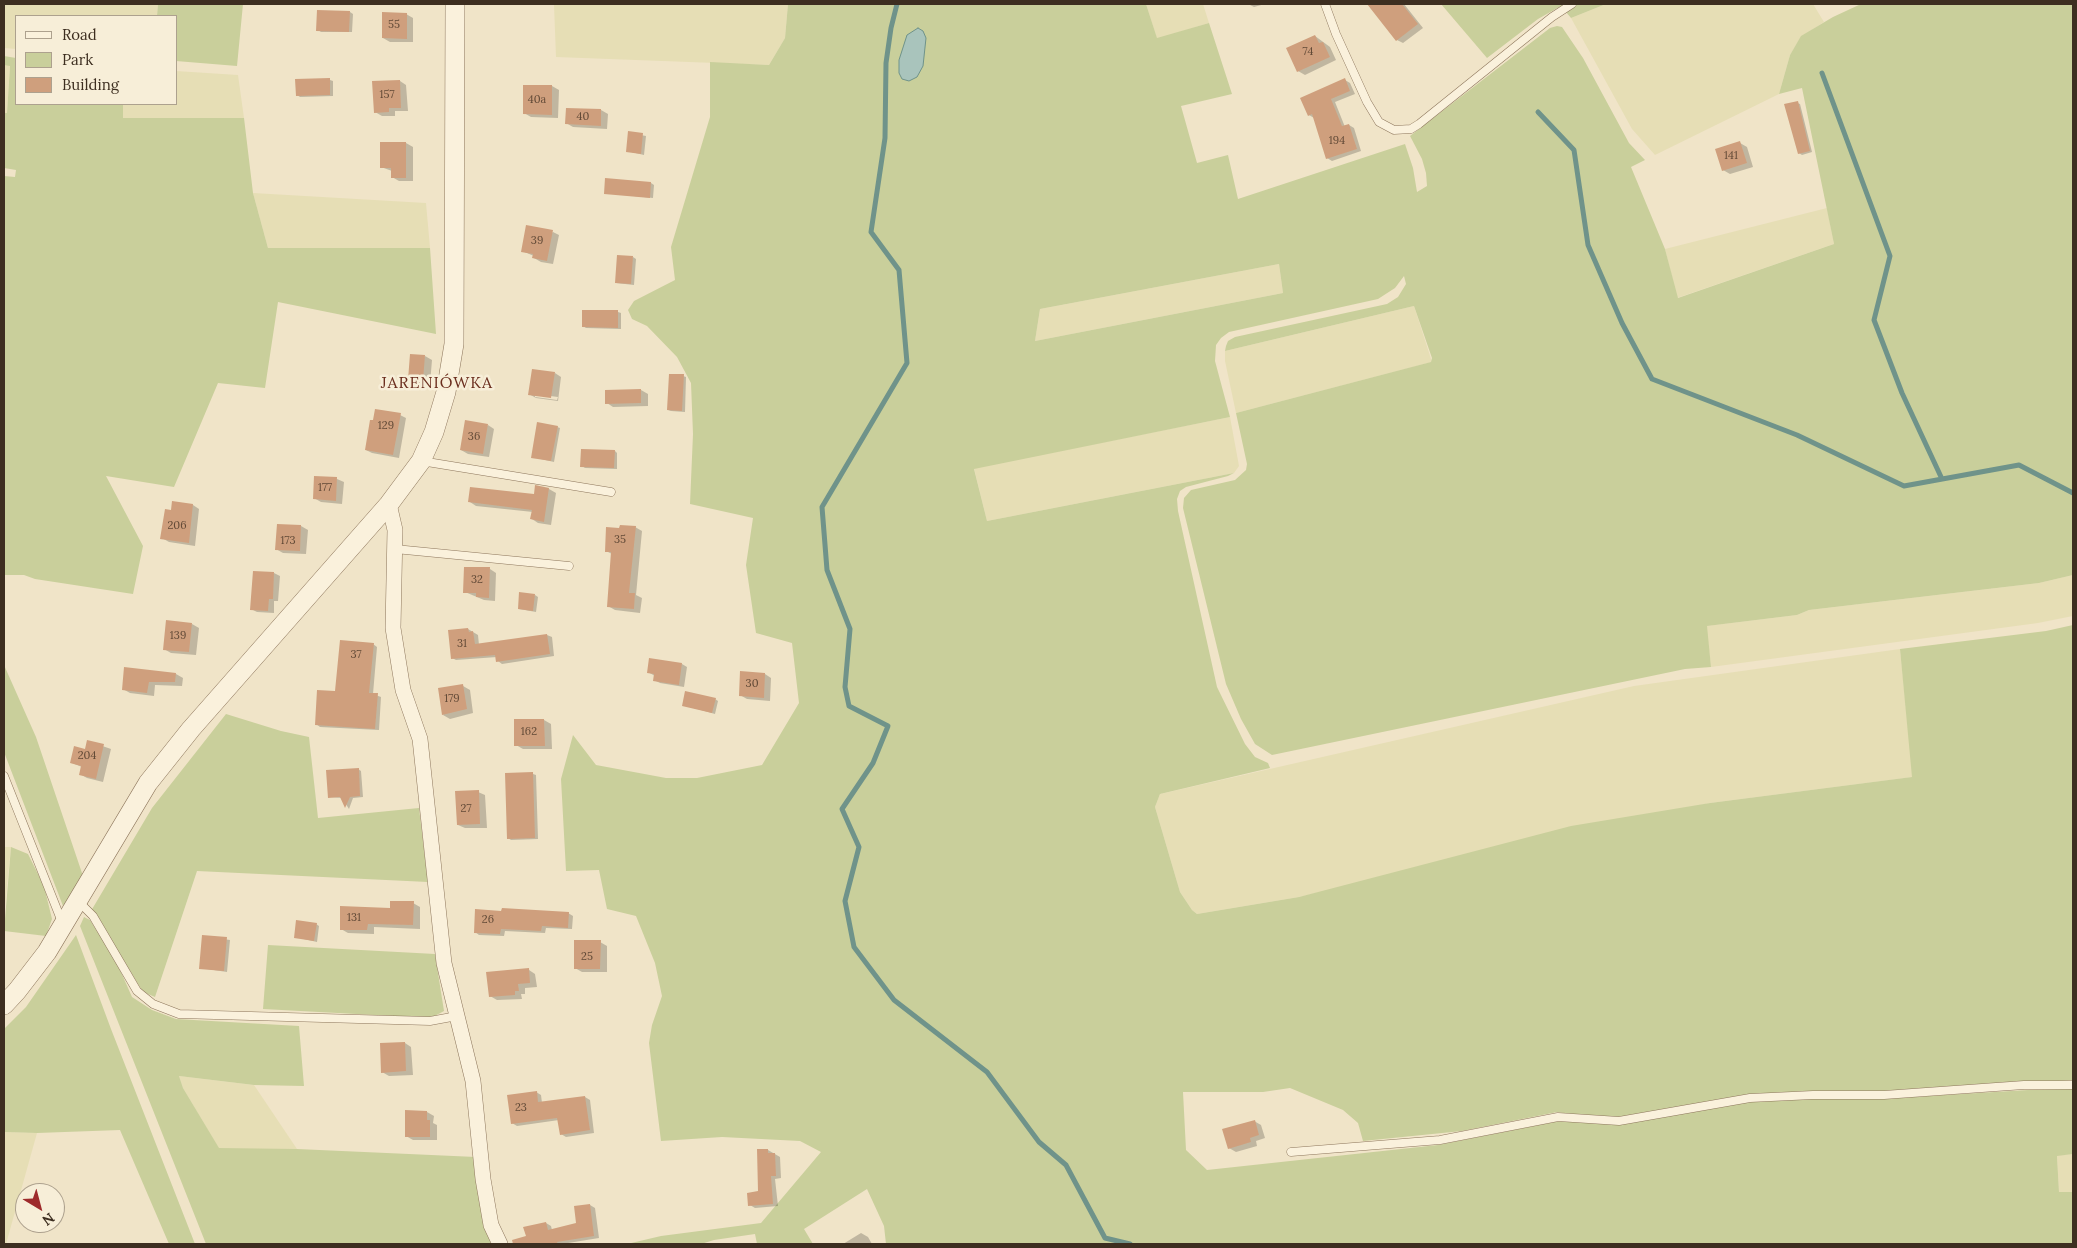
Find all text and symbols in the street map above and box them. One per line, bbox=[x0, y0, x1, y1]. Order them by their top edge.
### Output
legend bbox=[15, 15, 178, 105]
house number: 55 bbox=[388, 18, 400, 32]
text: Road bbox=[62, 25, 97, 44]
house number: 74 bbox=[1303, 45, 1313, 59]
text: Park bbox=[62, 50, 93, 69]
text: Building bbox=[62, 75, 119, 94]
house number: 157 bbox=[379, 88, 395, 102]
house number: 40a bbox=[528, 93, 546, 107]
house number: 40 bbox=[577, 110, 589, 124]
house number: 194 bbox=[1329, 134, 1345, 148]
house number: 141 bbox=[1724, 149, 1738, 163]
house number: 39 bbox=[531, 234, 543, 248]
district label: JARENIÓWKA bbox=[380, 373, 494, 393]
house number: 129 bbox=[378, 419, 394, 433]
house number: 36 bbox=[468, 430, 480, 444]
house number: 177 bbox=[318, 481, 332, 495]
house number: 206 bbox=[167, 519, 187, 533]
house number: 35 bbox=[614, 533, 626, 547]
house number: 173 bbox=[280, 534, 296, 548]
house number: 32 bbox=[471, 573, 483, 587]
house number: 139 bbox=[170, 629, 186, 643]
house number: 31 bbox=[457, 637, 467, 651]
house number: 37 bbox=[351, 648, 361, 662]
house number: 30 bbox=[746, 677, 758, 691]
house number: 179 bbox=[444, 692, 460, 706]
house number: 162 bbox=[521, 725, 537, 739]
house number: 204 bbox=[78, 749, 96, 763]
house number: 27 bbox=[461, 802, 471, 816]
house number: 131 bbox=[347, 911, 361, 925]
house number: 26 bbox=[482, 913, 494, 927]
house number: 25 bbox=[581, 950, 593, 964]
house number: 23 bbox=[515, 1101, 527, 1115]
north arrow bbox=[15, 1183, 65, 1233]
text: N bbox=[39, 1209, 58, 1230]

